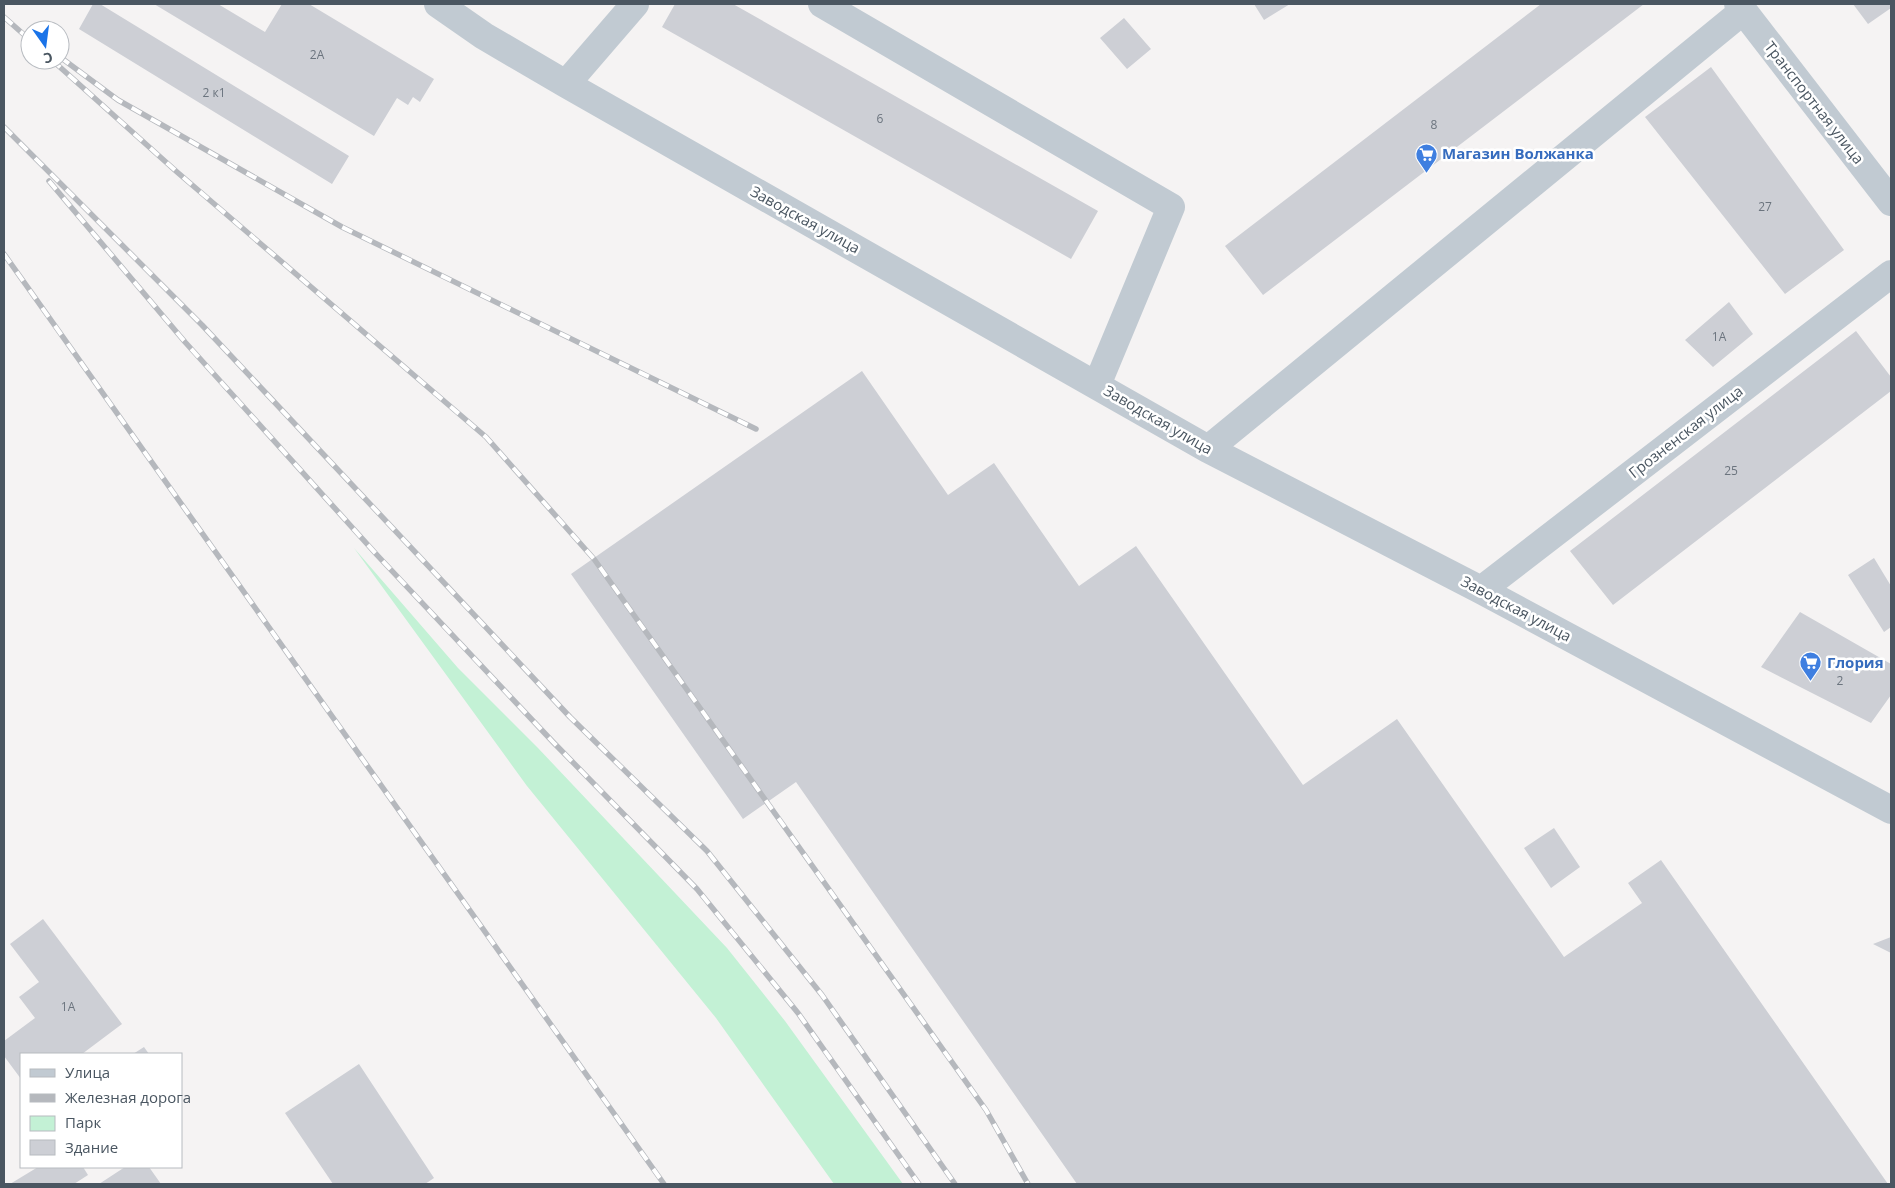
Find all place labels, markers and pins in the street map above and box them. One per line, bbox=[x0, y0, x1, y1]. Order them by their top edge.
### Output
supermarket icon: Магазин Волжанка bbox=[1414, 142, 1438, 173]
place label: Магазин Волжанка bbox=[1442, 143, 1594, 163]
supermarket icon: Глория bbox=[1799, 651, 1823, 682]
place label: Глория bbox=[1827, 652, 1884, 672]

